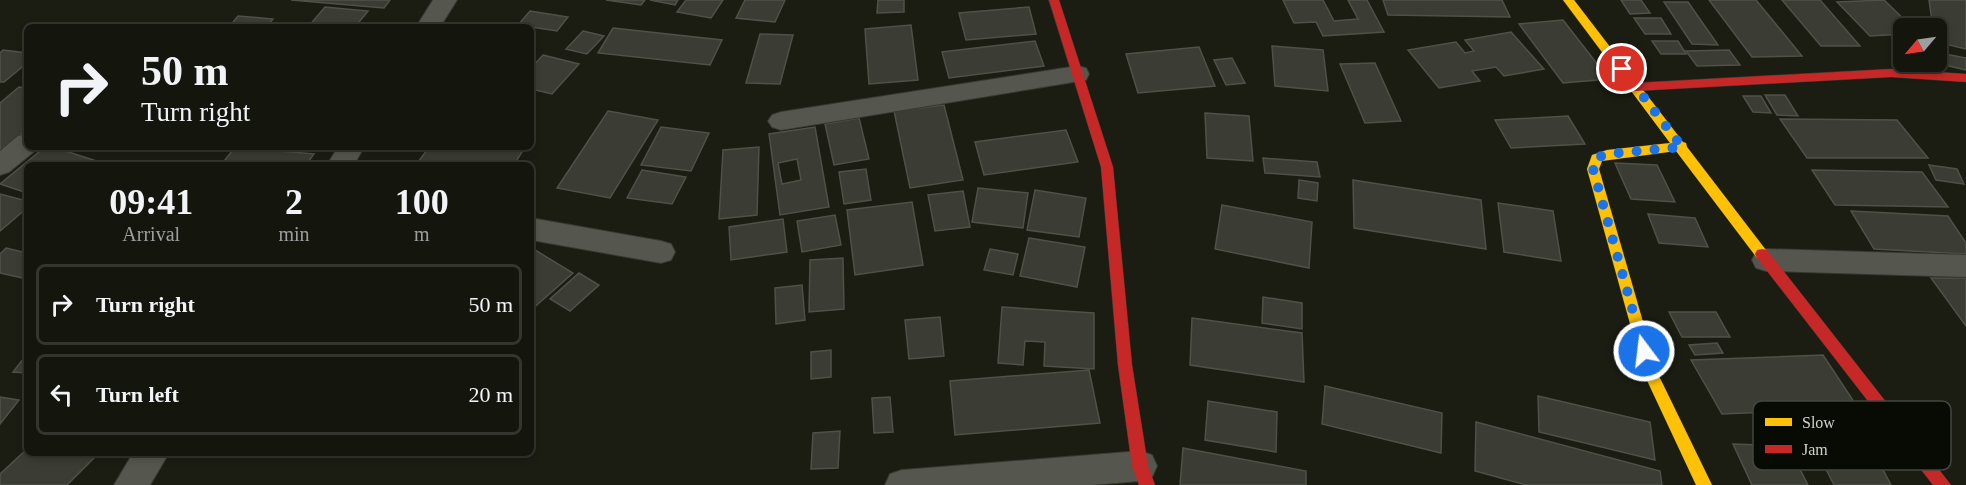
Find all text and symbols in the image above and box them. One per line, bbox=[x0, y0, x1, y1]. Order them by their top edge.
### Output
north arrow bbox=[1893, 18, 1947, 72]
map controls bbox=[1893, 18, 1947, 72]
pin bbox=[1596, 43, 1647, 94]
icon: right bbox=[42, 48, 120, 126]
text: 50 m bbox=[141, 48, 229, 94]
icon: arrive bbox=[1605, 52, 1638, 85]
text: Turn right bbox=[141, 97, 250, 127]
text: 09:41 bbox=[109, 182, 193, 222]
text: 2 bbox=[285, 182, 303, 222]
text: 100 bbox=[395, 182, 449, 222]
text: Arrival bbox=[122, 223, 180, 245]
text: min bbox=[278, 223, 310, 245]
text: m bbox=[414, 223, 430, 245]
icon: right bbox=[45, 288, 78, 321]
text: Turn right bbox=[96, 292, 195, 317]
text: 50 m bbox=[468, 292, 513, 317]
position arrow bbox=[1612, 319, 1676, 383]
icon: left bbox=[45, 378, 78, 411]
text: Turn left bbox=[96, 382, 179, 407]
text: 20 m bbox=[468, 382, 513, 407]
legend bbox=[1753, 401, 1951, 470]
text: Slow bbox=[1802, 414, 1835, 431]
text: Jam bbox=[1802, 441, 1828, 458]

